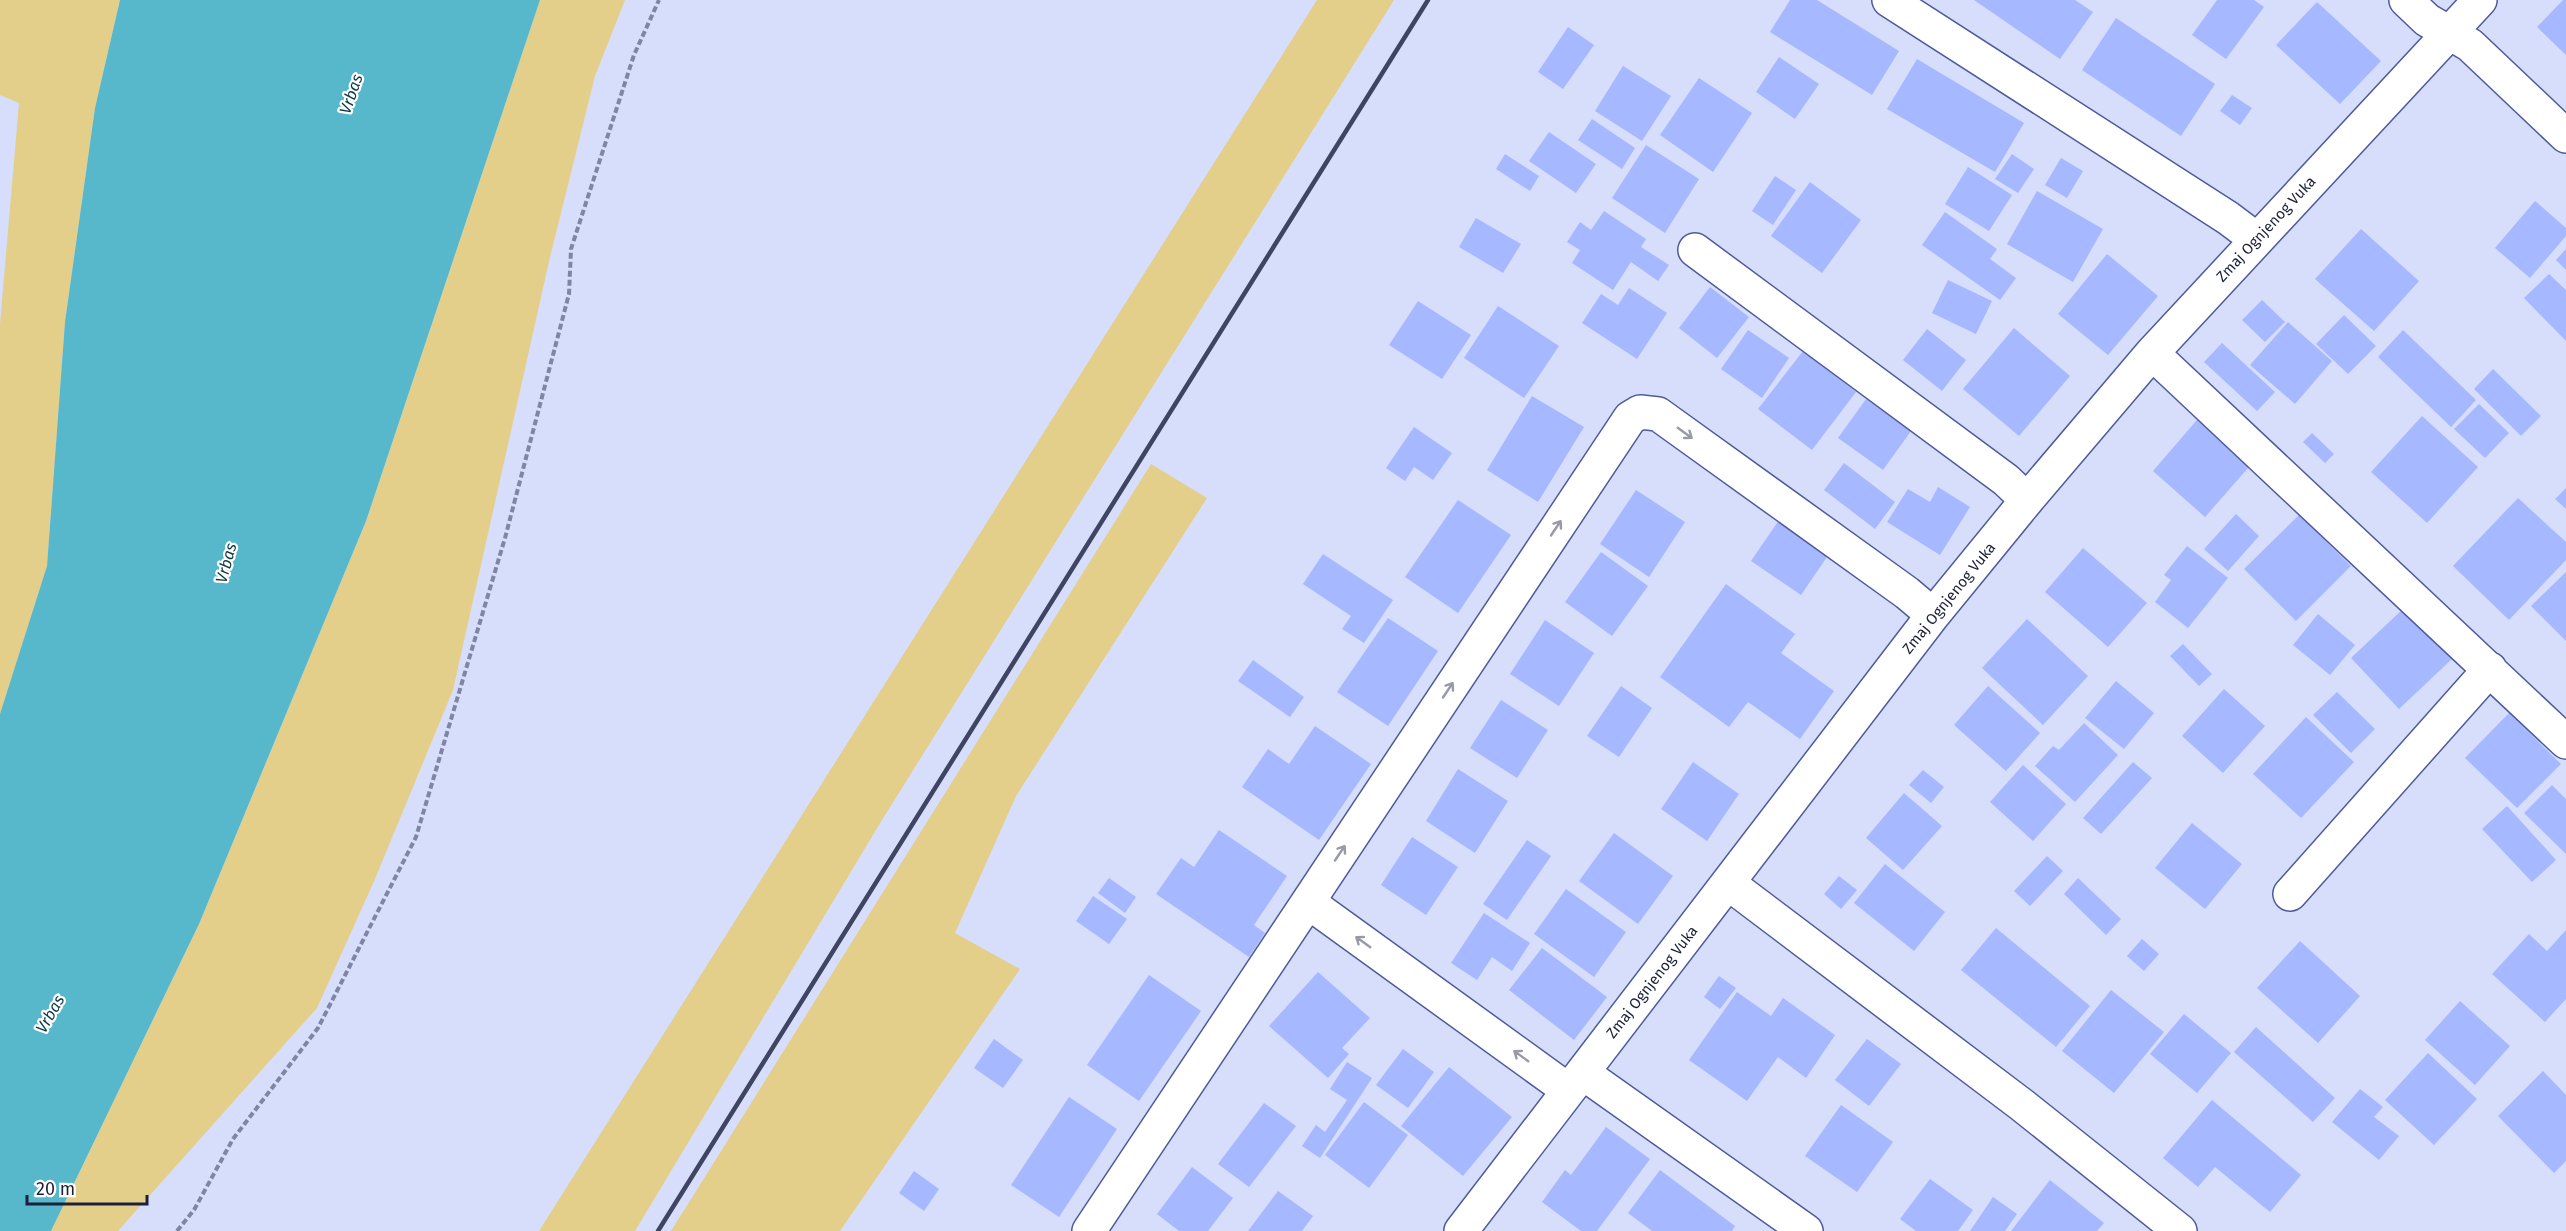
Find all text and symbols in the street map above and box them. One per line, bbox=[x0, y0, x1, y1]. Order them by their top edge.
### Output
water label: Vrbas bbox=[335, 72, 367, 116]
street label: Zmaj Ognjenog Vuka bbox=[2212, 173, 2320, 285]
one-way arrow bbox=[1676, 426, 1692, 439]
one-way arrow bbox=[1550, 520, 1562, 537]
street label: Zmaj Ognjenog Vuka bbox=[1899, 539, 1999, 657]
water label: Vrbas bbox=[212, 541, 240, 585]
one-way arrow bbox=[1442, 683, 1454, 699]
one-way arrow bbox=[1334, 845, 1346, 862]
street label: Zmaj Ognjenog Vuka bbox=[1603, 922, 1701, 1042]
one-way arrow bbox=[1355, 935, 1371, 948]
water label: Vrbas bbox=[32, 992, 68, 1036]
one-way arrow bbox=[1513, 1050, 1529, 1062]
scale bar bbox=[27, 1168, 147, 1206]
text: 20 m bbox=[36, 1178, 75, 1200]

